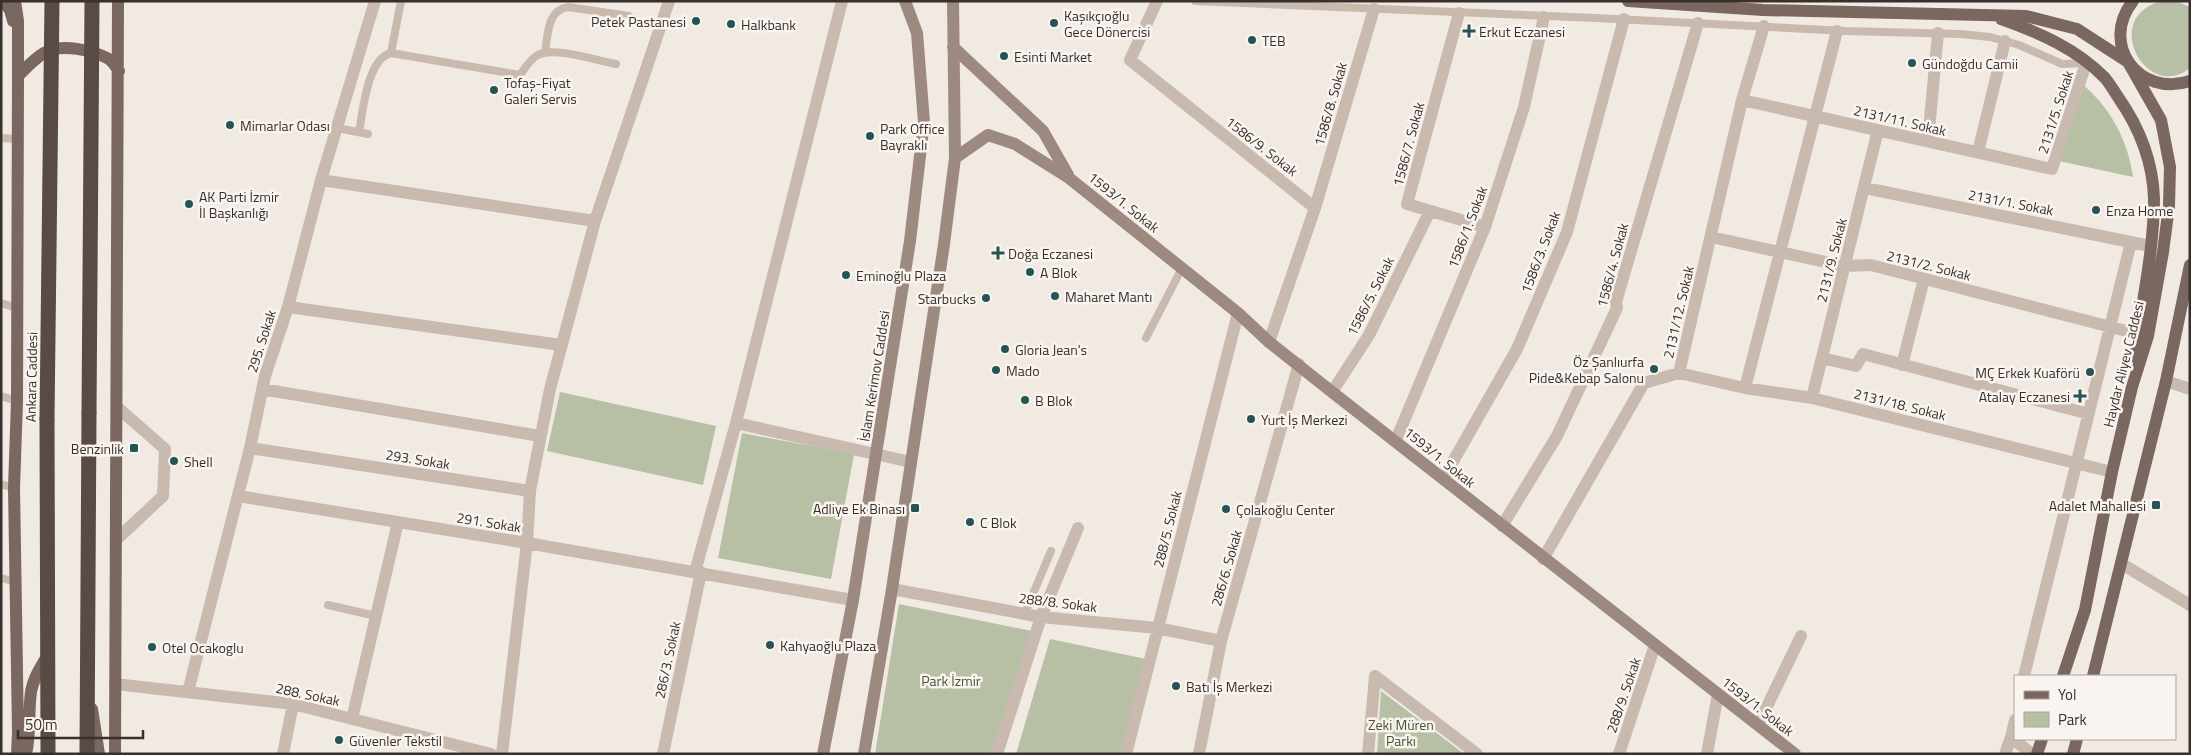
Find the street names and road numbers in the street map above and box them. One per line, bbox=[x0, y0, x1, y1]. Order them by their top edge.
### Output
street label: 1586/8. Sokak bbox=[1308, 59, 1352, 148]
street label: 2131/5. Sokak bbox=[2032, 67, 2078, 156]
street label: 1586/7. Sokak bbox=[1387, 99, 1429, 188]
street label: 2131/11. Sokak bbox=[1852, 99, 1949, 141]
street label: 1586/9. Sokak bbox=[1221, 111, 1303, 181]
street label: 1593/1. Sokak bbox=[1084, 167, 1164, 238]
street label: 1586/1. Sokak bbox=[1442, 183, 1492, 271]
street label: 2131/1. Sokak bbox=[1967, 183, 2056, 221]
street label: 1586/3. Sokak bbox=[1515, 208, 1565, 296]
street label: 2131/9. Sokak bbox=[1810, 215, 1852, 304]
street label: 1586/4. Sokak bbox=[1591, 220, 1633, 309]
street label: 2131/2. Sokak bbox=[1885, 244, 1974, 286]
street label: 1586/5. Sokak bbox=[1341, 252, 1399, 339]
street label: 2131/12. Sokak bbox=[1657, 263, 1699, 360]
street label: Haydar Aliyev Caddesi bbox=[2097, 299, 2149, 429]
street label: 295. Sokak bbox=[241, 307, 281, 375]
street label: İslam Kerimov Caddesi bbox=[853, 309, 895, 443]
street label: Ankara Caddesi bbox=[20, 332, 42, 422]
street label: 2131/18. Sokak bbox=[1852, 382, 1949, 426]
street label: 1593/1. Sokak bbox=[1400, 422, 1480, 493]
street label: 293. Sokak bbox=[384, 444, 452, 474]
street label: 288/5. Sokak bbox=[1147, 488, 1187, 570]
street label: 291. Sokak bbox=[455, 507, 523, 537]
street label: 286/6. Sokak bbox=[1205, 527, 1247, 609]
street label: 288/8. Sokak bbox=[1018, 587, 1099, 617]
street label: 286/3. Sokak bbox=[649, 619, 686, 701]
street label: 288/9. Sokak bbox=[1600, 654, 1646, 736]
street label: 1593/1. Sokak bbox=[1717, 671, 1799, 741]
street label: 288. Sokak bbox=[274, 677, 342, 711]

